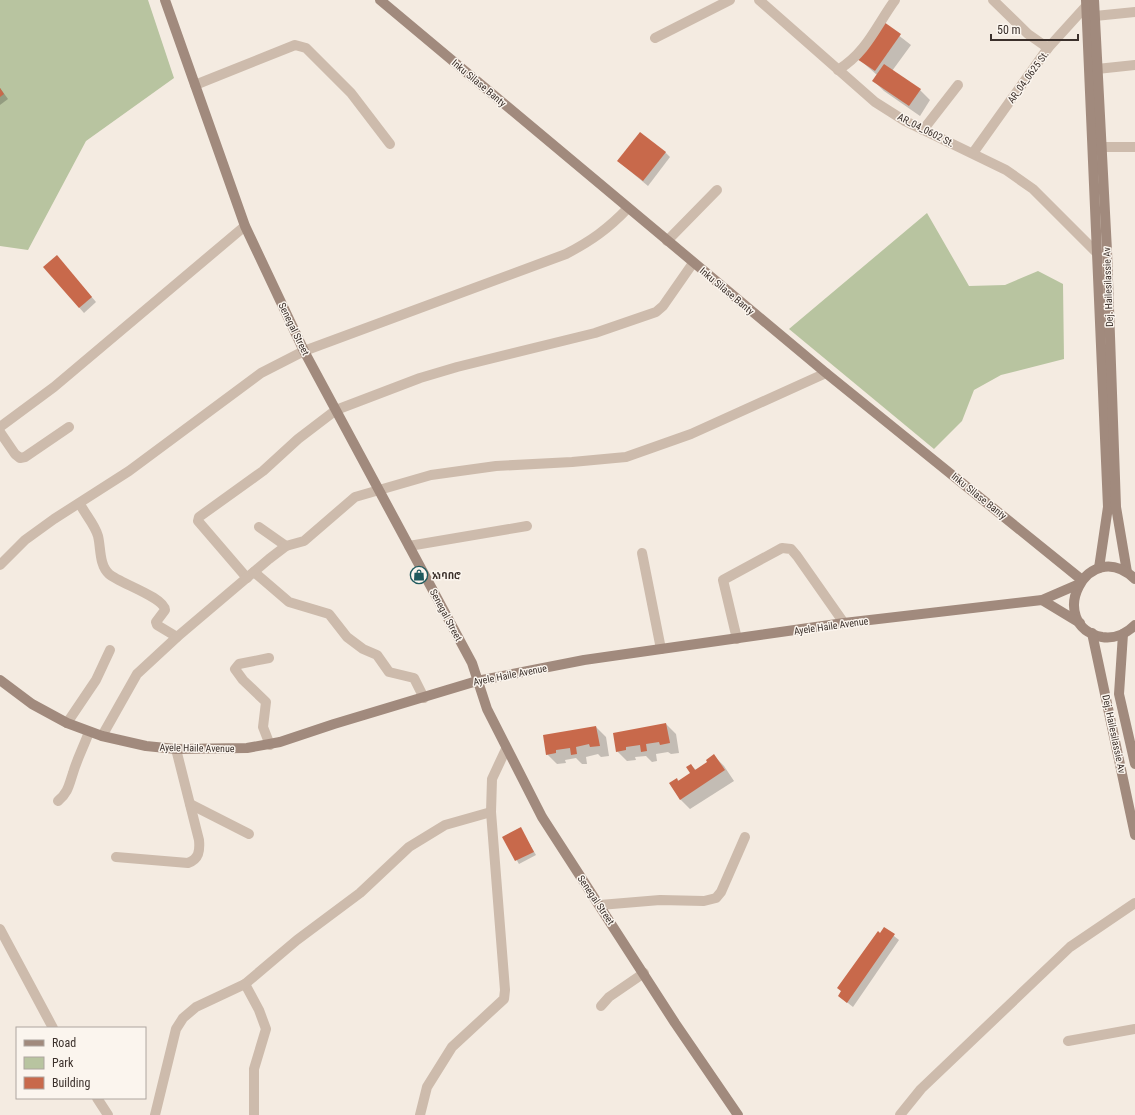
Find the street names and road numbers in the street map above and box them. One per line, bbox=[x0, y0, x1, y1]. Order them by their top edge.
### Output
street label: AR_04_0625 St. bbox=[1005, 49, 1051, 105]
street label: Inku Silase Banty bbox=[450, 57, 508, 109]
street label: AR_04_0602 St. bbox=[896, 111, 956, 149]
street label: Dej. Hailesilassie Av bbox=[1101, 246, 1115, 327]
street label: Inku Silase Banty bbox=[698, 265, 756, 317]
street label: Senegal Street bbox=[277, 301, 311, 357]
street label: Inku Silase Banty bbox=[949, 471, 1009, 521]
street label: Senegal Street bbox=[428, 587, 464, 643]
street label: Ayele Haile Avenue bbox=[793, 615, 869, 637]
street label: Ayele Haile Avenue bbox=[472, 662, 548, 688]
street label: Dej. Hailesilassie Av bbox=[1100, 694, 1128, 775]
street label: Ayele Haile Avenue bbox=[159, 742, 235, 754]
street label: Senegal Street bbox=[575, 873, 617, 927]

